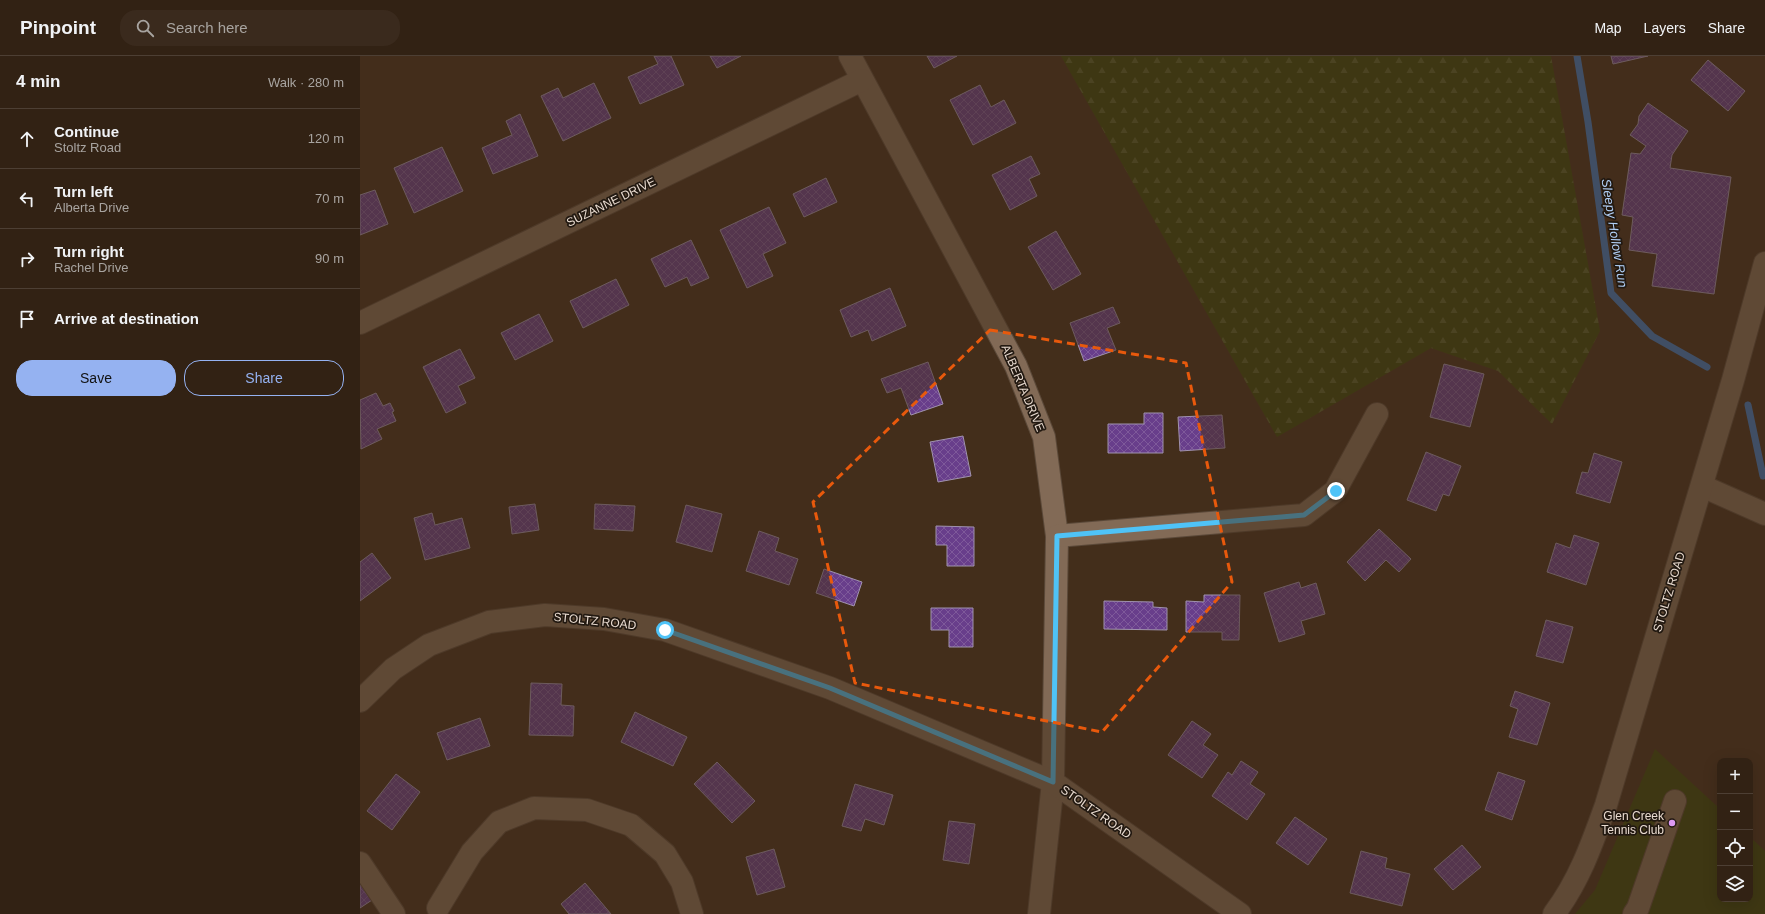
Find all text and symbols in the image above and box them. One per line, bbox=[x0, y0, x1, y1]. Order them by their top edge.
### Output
search box bbox=[120, 10, 400, 46]
text: Pinpoint bbox=[20, 17, 96, 38]
icon: search bbox=[134, 17, 156, 39]
text: Search here bbox=[166, 19, 248, 36]
text: Map bbox=[1594, 20, 1622, 36]
text: Layers bbox=[1644, 20, 1686, 36]
text: Share bbox=[1708, 20, 1745, 36]
text: 4 min bbox=[16, 72, 60, 91]
text: Walk · 280 m bbox=[268, 75, 344, 90]
text: Continue bbox=[54, 123, 119, 140]
icon: ahead bbox=[16, 128, 38, 150]
text: 120 m bbox=[308, 131, 344, 146]
text: Stoltz Road bbox=[54, 140, 121, 155]
street label: SUZANNE DRIVE bbox=[564, 174, 658, 230]
water label: Sleepy Hollow Run bbox=[1599, 178, 1631, 288]
text: Turn left bbox=[54, 183, 113, 200]
icon: left bbox=[16, 188, 38, 210]
text: 70 m bbox=[315, 191, 344, 206]
text: Alberta Drive bbox=[54, 200, 129, 215]
text: Turn right bbox=[54, 243, 124, 260]
icon: right bbox=[16, 248, 38, 270]
text: 90 m bbox=[315, 251, 344, 266]
text: Rachel Drive bbox=[54, 260, 128, 275]
icon: arrive bbox=[16, 308, 38, 330]
text: Arrive at destination bbox=[54, 310, 199, 327]
street label: ALBERTA DRIVE bbox=[998, 342, 1048, 434]
button: Save bbox=[16, 360, 176, 396]
button: Share bbox=[184, 360, 344, 396]
route end bbox=[1327, 482, 1345, 500]
street label: STOLTZ ROAD bbox=[1650, 550, 1688, 634]
street label: STOLTZ ROAD bbox=[553, 610, 637, 632]
route start bbox=[656, 621, 674, 639]
map controls bbox=[1717, 758, 1753, 902]
button: + bbox=[1717, 758, 1753, 794]
street label: STOLTZ ROAD bbox=[1058, 782, 1134, 842]
button: − bbox=[1717, 794, 1753, 830]
place label: Glen Creek Tennis Club bbox=[1601, 809, 1665, 837]
marker: Glen Creek Tennis Club bbox=[1667, 818, 1677, 828]
button: locate bbox=[1717, 830, 1753, 866]
button: layers bbox=[1717, 866, 1753, 902]

